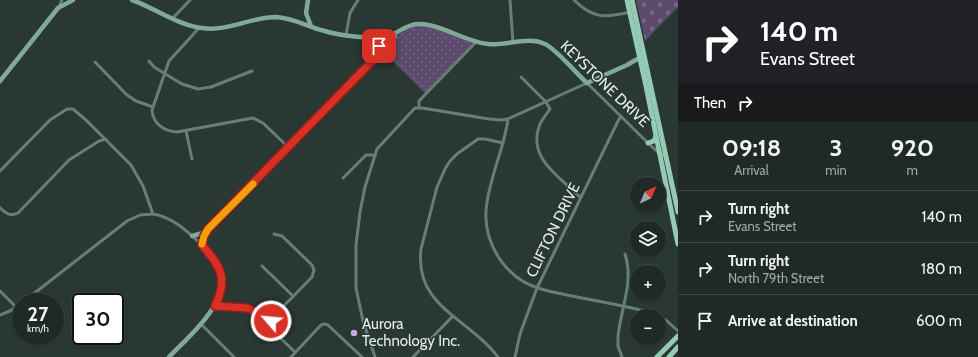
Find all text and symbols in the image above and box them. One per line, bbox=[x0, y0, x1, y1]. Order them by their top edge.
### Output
text: 140 m bbox=[760, 14, 838, 48]
icon: right bbox=[694, 16, 746, 68]
pin bbox=[362, 29, 396, 63]
icon: arrive bbox=[368, 35, 390, 57]
street label: KEYSTONE DRIVE bbox=[557, 37, 653, 131]
text: Evans Street bbox=[760, 48, 855, 70]
icon: right bbox=[734, 92, 756, 114]
text: Then bbox=[694, 94, 726, 112]
text: 09:18 bbox=[722, 133, 781, 162]
text: 3 bbox=[830, 133, 842, 162]
text: 920 bbox=[891, 133, 934, 162]
text: Arrival bbox=[734, 162, 769, 178]
text: min bbox=[825, 162, 847, 178]
text: m bbox=[907, 162, 918, 178]
north arrow bbox=[630, 177, 666, 213]
map controls bbox=[630, 177, 666, 345]
street label: CLIFTON DRIVE bbox=[522, 180, 584, 280]
text: Turn right bbox=[728, 200, 789, 218]
icon: right bbox=[694, 206, 716, 228]
text: 140 m bbox=[921, 208, 962, 226]
text: Evans Street bbox=[728, 218, 797, 234]
button: layers bbox=[630, 221, 666, 257]
text: Turn right bbox=[728, 252, 789, 270]
icon: right bbox=[694, 258, 716, 280]
text: 180 m bbox=[921, 260, 962, 278]
button: + bbox=[630, 265, 666, 301]
text: North 79th Street bbox=[728, 270, 824, 286]
speed limit sign: 30 bbox=[72, 293, 124, 345]
position arrow bbox=[250, 300, 292, 342]
text: 27 bbox=[28, 302, 48, 326]
button: − bbox=[630, 309, 666, 345]
icon: arrive bbox=[694, 310, 716, 332]
text: Arrive at destination bbox=[728, 312, 858, 330]
text: 600 m bbox=[916, 312, 962, 330]
place label: Aurora Technology Inc. bbox=[362, 315, 460, 350]
text: km/h bbox=[27, 322, 49, 335]
marker: Aurora Technology Inc. bbox=[349, 328, 359, 338]

